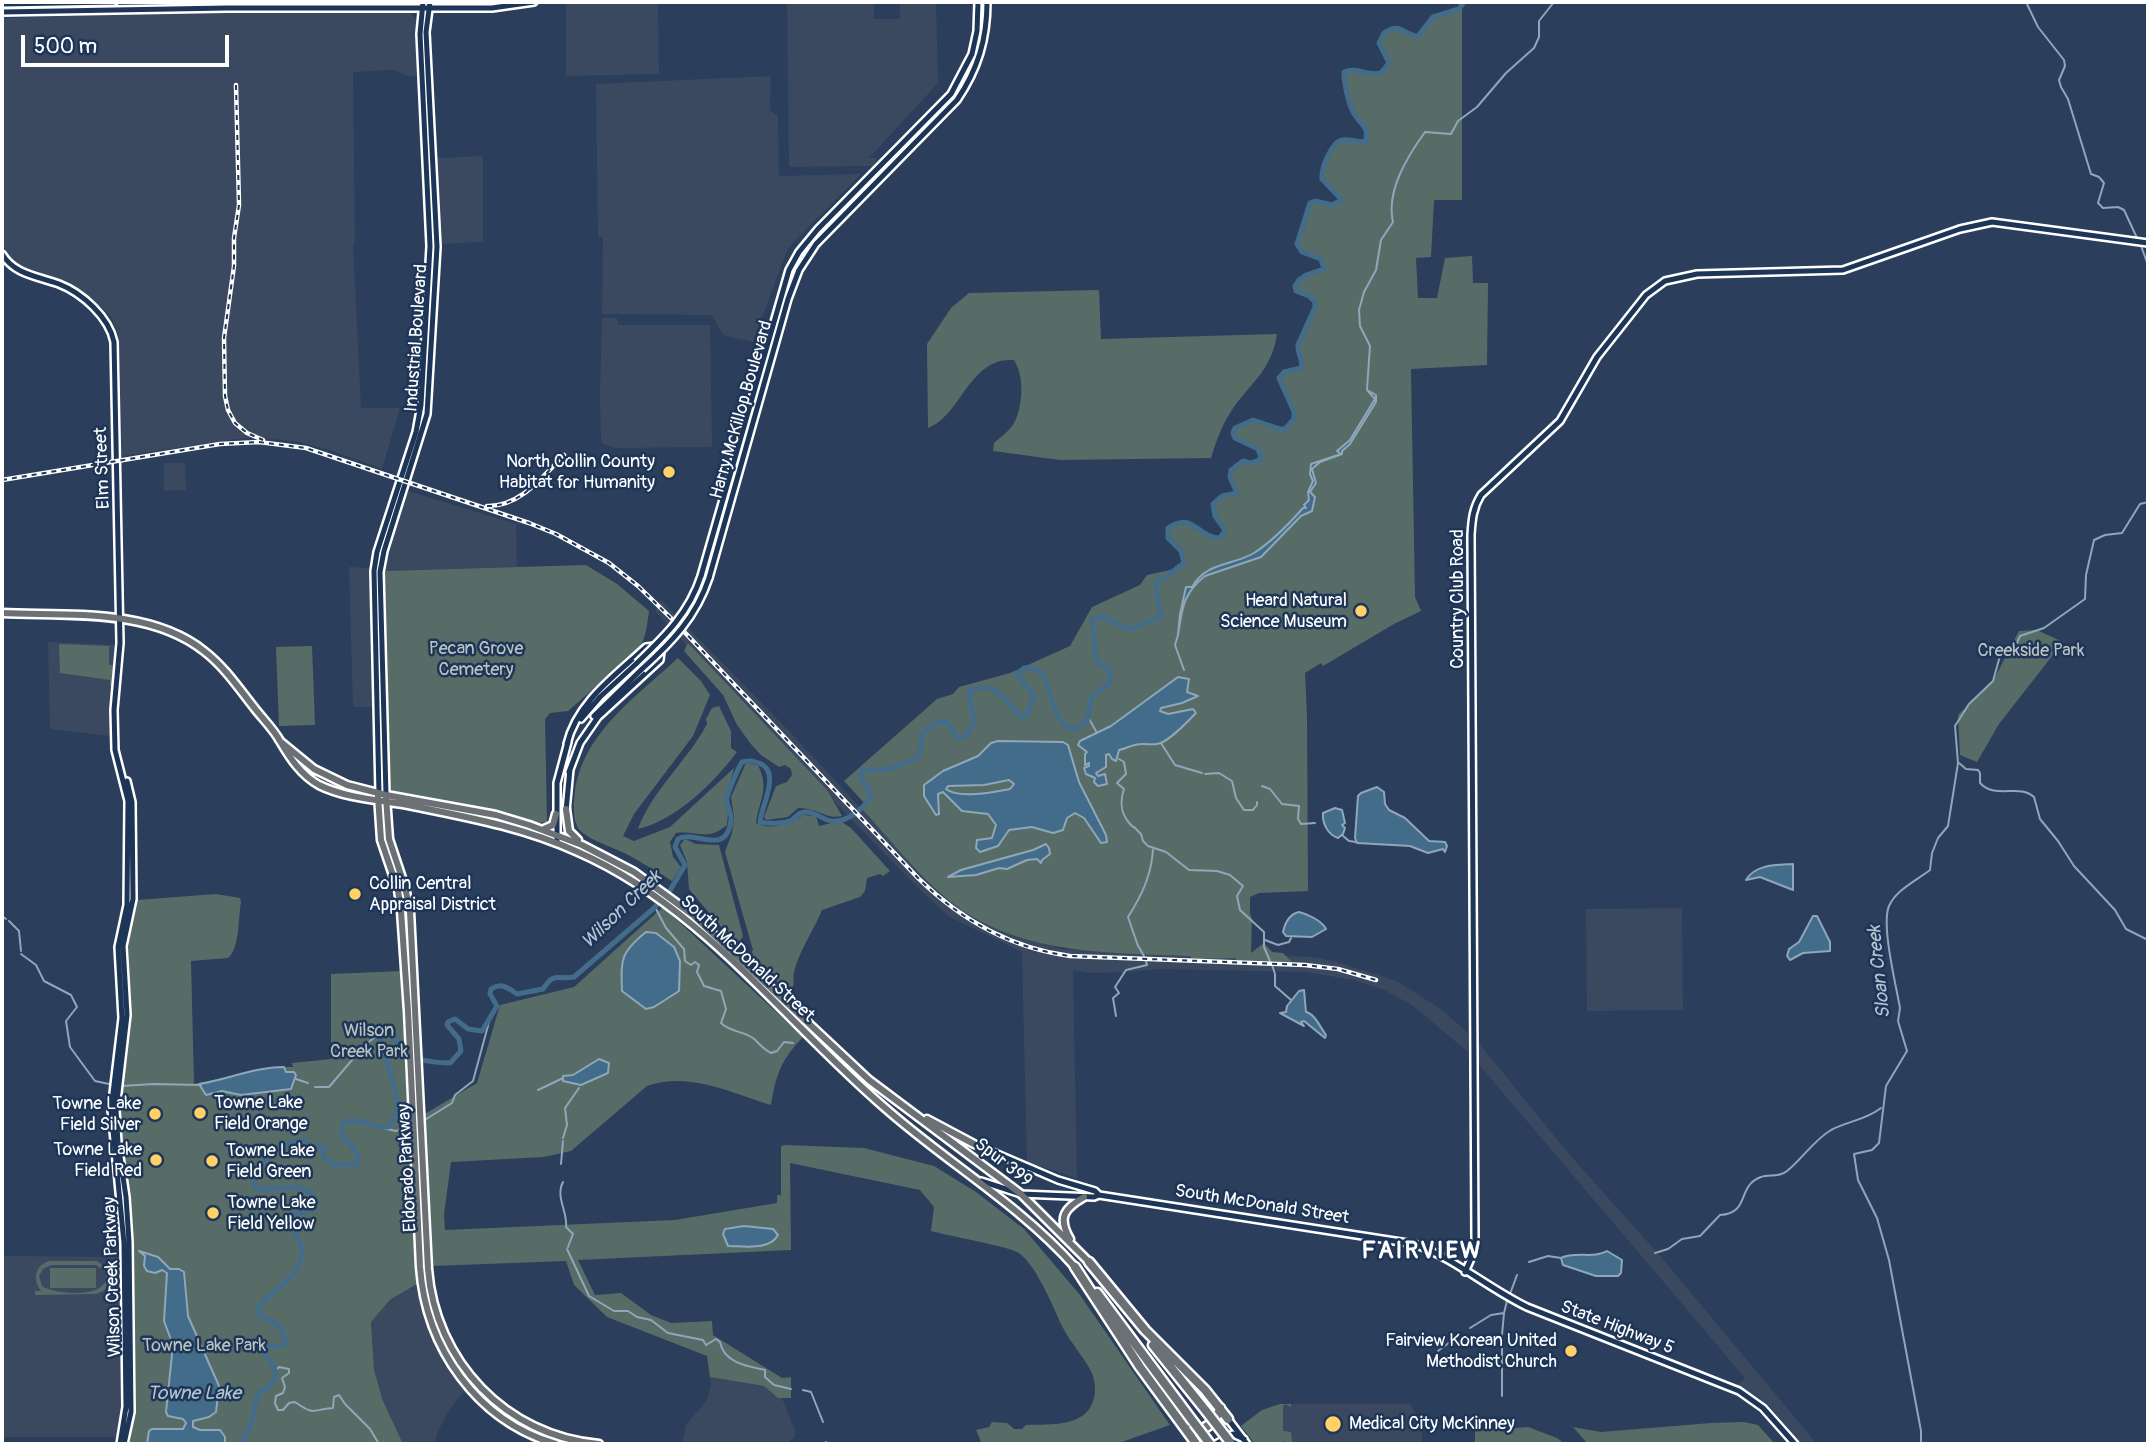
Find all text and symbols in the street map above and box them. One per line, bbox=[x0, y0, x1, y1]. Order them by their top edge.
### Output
scale bar bbox=[24, 21, 233, 65]
text: 500 m bbox=[34, 33, 97, 60]
street label: Industrial Boulevard bbox=[401, 263, 433, 413]
street label: Harry McKillop Boulevard bbox=[706, 318, 778, 502]
street label: Elm Street bbox=[91, 426, 115, 510]
place label: North Collin County Habitat for Humanity bbox=[499, 451, 655, 494]
marker: North Collin County Habitat for Humanity bbox=[661, 464, 677, 480]
street label: Country Club Road bbox=[1447, 529, 1469, 669]
place label: Heard Natural Science Museum bbox=[1220, 590, 1347, 632]
marker: Heard Natural Science Museum bbox=[1353, 603, 1369, 619]
park label: Pecan Grove Cemetery bbox=[429, 638, 523, 680]
park label: Creekside Park bbox=[1978, 640, 2084, 662]
water label: Wilson Creek bbox=[577, 866, 667, 954]
place label: Collin Central Appraisal District bbox=[369, 873, 496, 916]
marker: Collin Central Appraisal District bbox=[347, 886, 363, 902]
street label: South McDonald Street bbox=[675, 891, 819, 1027]
water label: Sloan Creek bbox=[1864, 924, 1896, 1020]
park label: Wilson Creek Park bbox=[330, 1020, 408, 1062]
place label: Towne Lake Field Orange bbox=[214, 1092, 308, 1134]
place label: Towne Lake Field Silver bbox=[52, 1093, 141, 1136]
street label: Eldorado Parkway bbox=[394, 1103, 422, 1233]
marker: Towne Lake Field Orange bbox=[192, 1105, 208, 1121]
marker: Towne Lake Field Silver bbox=[147, 1106, 163, 1122]
street label: Spur 399 bbox=[970, 1134, 1036, 1192]
place label: Towne Lake Field Red bbox=[53, 1139, 142, 1182]
place label: Towne Lake Field Green bbox=[226, 1140, 315, 1182]
marker: Towne Lake Field Red bbox=[148, 1152, 164, 1168]
marker: Towne Lake Field Green bbox=[204, 1153, 220, 1169]
street label: South McDonald Street bbox=[1173, 1181, 1351, 1229]
place label: Towne Lake Field Yellow bbox=[227, 1192, 316, 1234]
street label: Wilson Creek Parkway bbox=[99, 1196, 127, 1358]
marker: Towne Lake Field Yellow bbox=[205, 1205, 221, 1221]
district label: FAIRVIEW bbox=[1363, 1238, 1481, 1266]
street label: State Highway 5 bbox=[1557, 1296, 1677, 1360]
place label: Fairview Korean United Methodist Church bbox=[1385, 1330, 1557, 1372]
park label: Towne Lake Park bbox=[142, 1335, 266, 1357]
marker: Fairview Korean United Methodist Church bbox=[1563, 1343, 1579, 1359]
water label: Towne Lake bbox=[147, 1383, 241, 1405]
place label: Medical City McKinney bbox=[1349, 1413, 1515, 1435]
marker: Medical City McKinney bbox=[1323, 1414, 1343, 1434]

